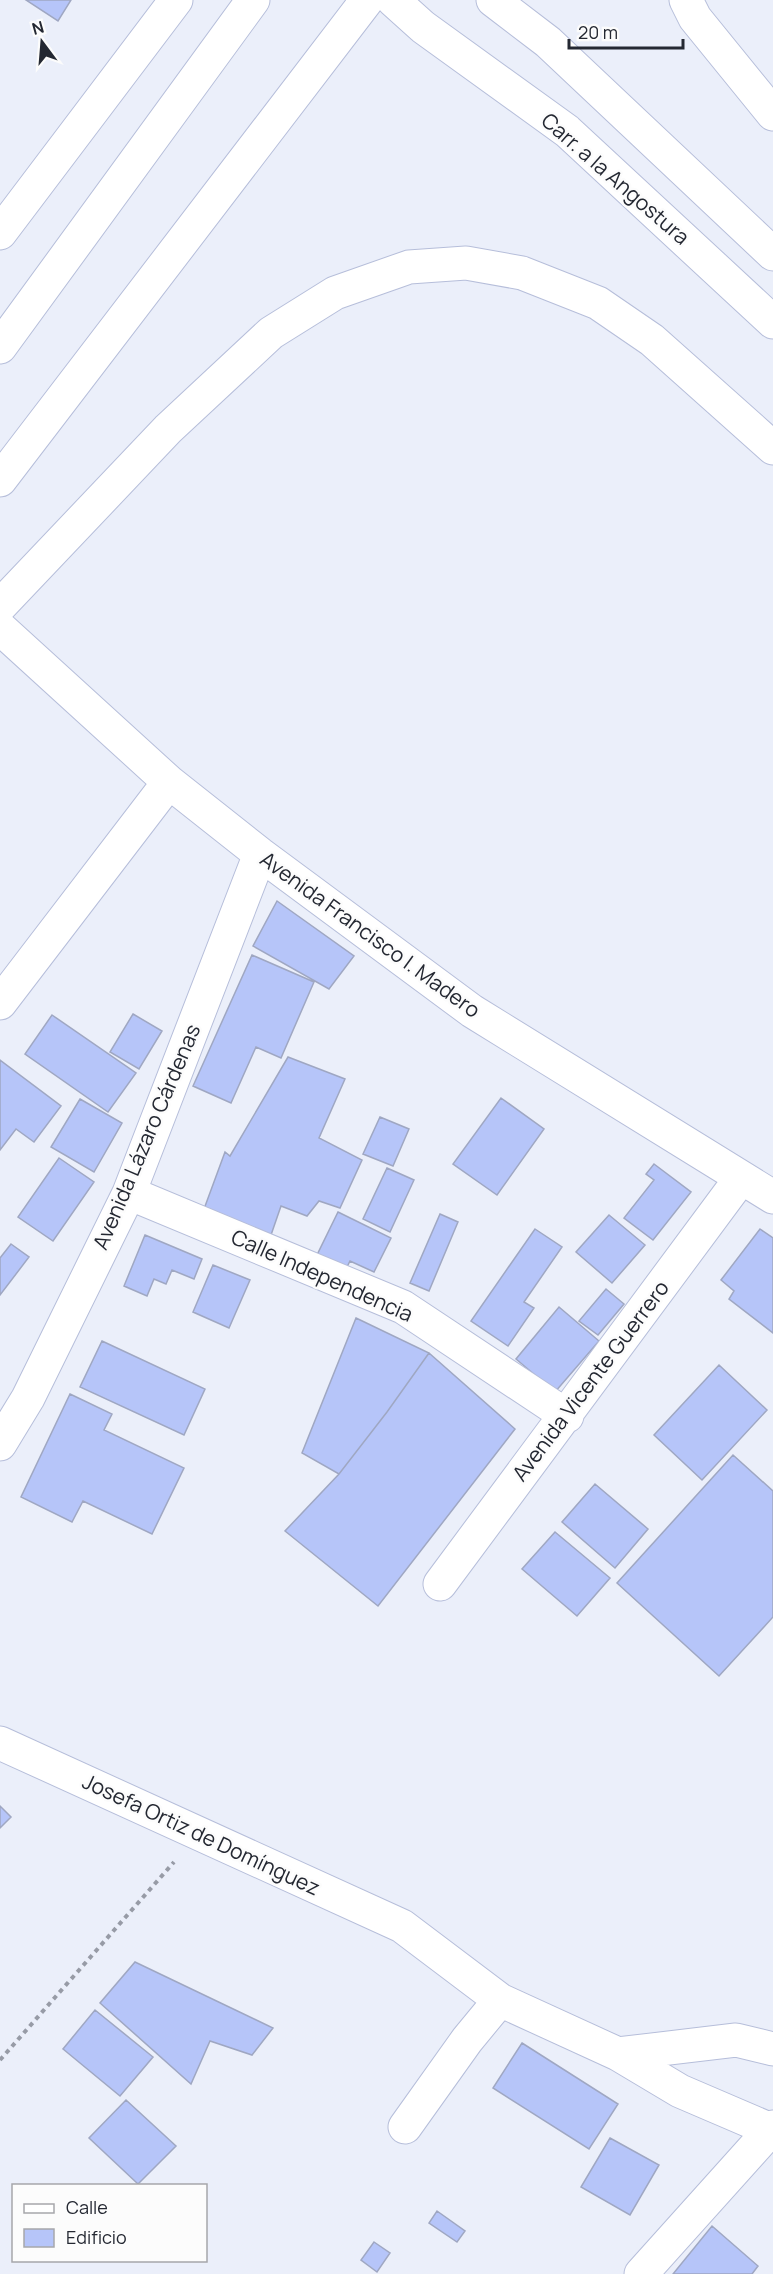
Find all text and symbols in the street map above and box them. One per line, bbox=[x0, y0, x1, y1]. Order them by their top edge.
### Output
north arrow bbox=[12, 12, 72, 72]
scale bar bbox=[569, 12, 683, 50]
text: N bbox=[29, 15, 46, 40]
text: 20 m bbox=[578, 20, 618, 44]
street label: Carr. a la Angostura bbox=[536, 106, 696, 250]
street label: Avenida Francisco I. Madero bbox=[255, 845, 486, 1024]
street label: Avenida Lázaro Cárdenas bbox=[86, 1020, 206, 1254]
street label: Calle Independencia bbox=[227, 1222, 418, 1328]
street label: Avenida Vicente Guerrero bbox=[506, 1274, 675, 1486]
street label: Josefa Ortiz de Domínguez bbox=[78, 1767, 325, 1901]
legend bbox=[12, 2184, 207, 2262]
text: Calle bbox=[66, 2195, 108, 2219]
text: Edificio bbox=[66, 2225, 127, 2249]

